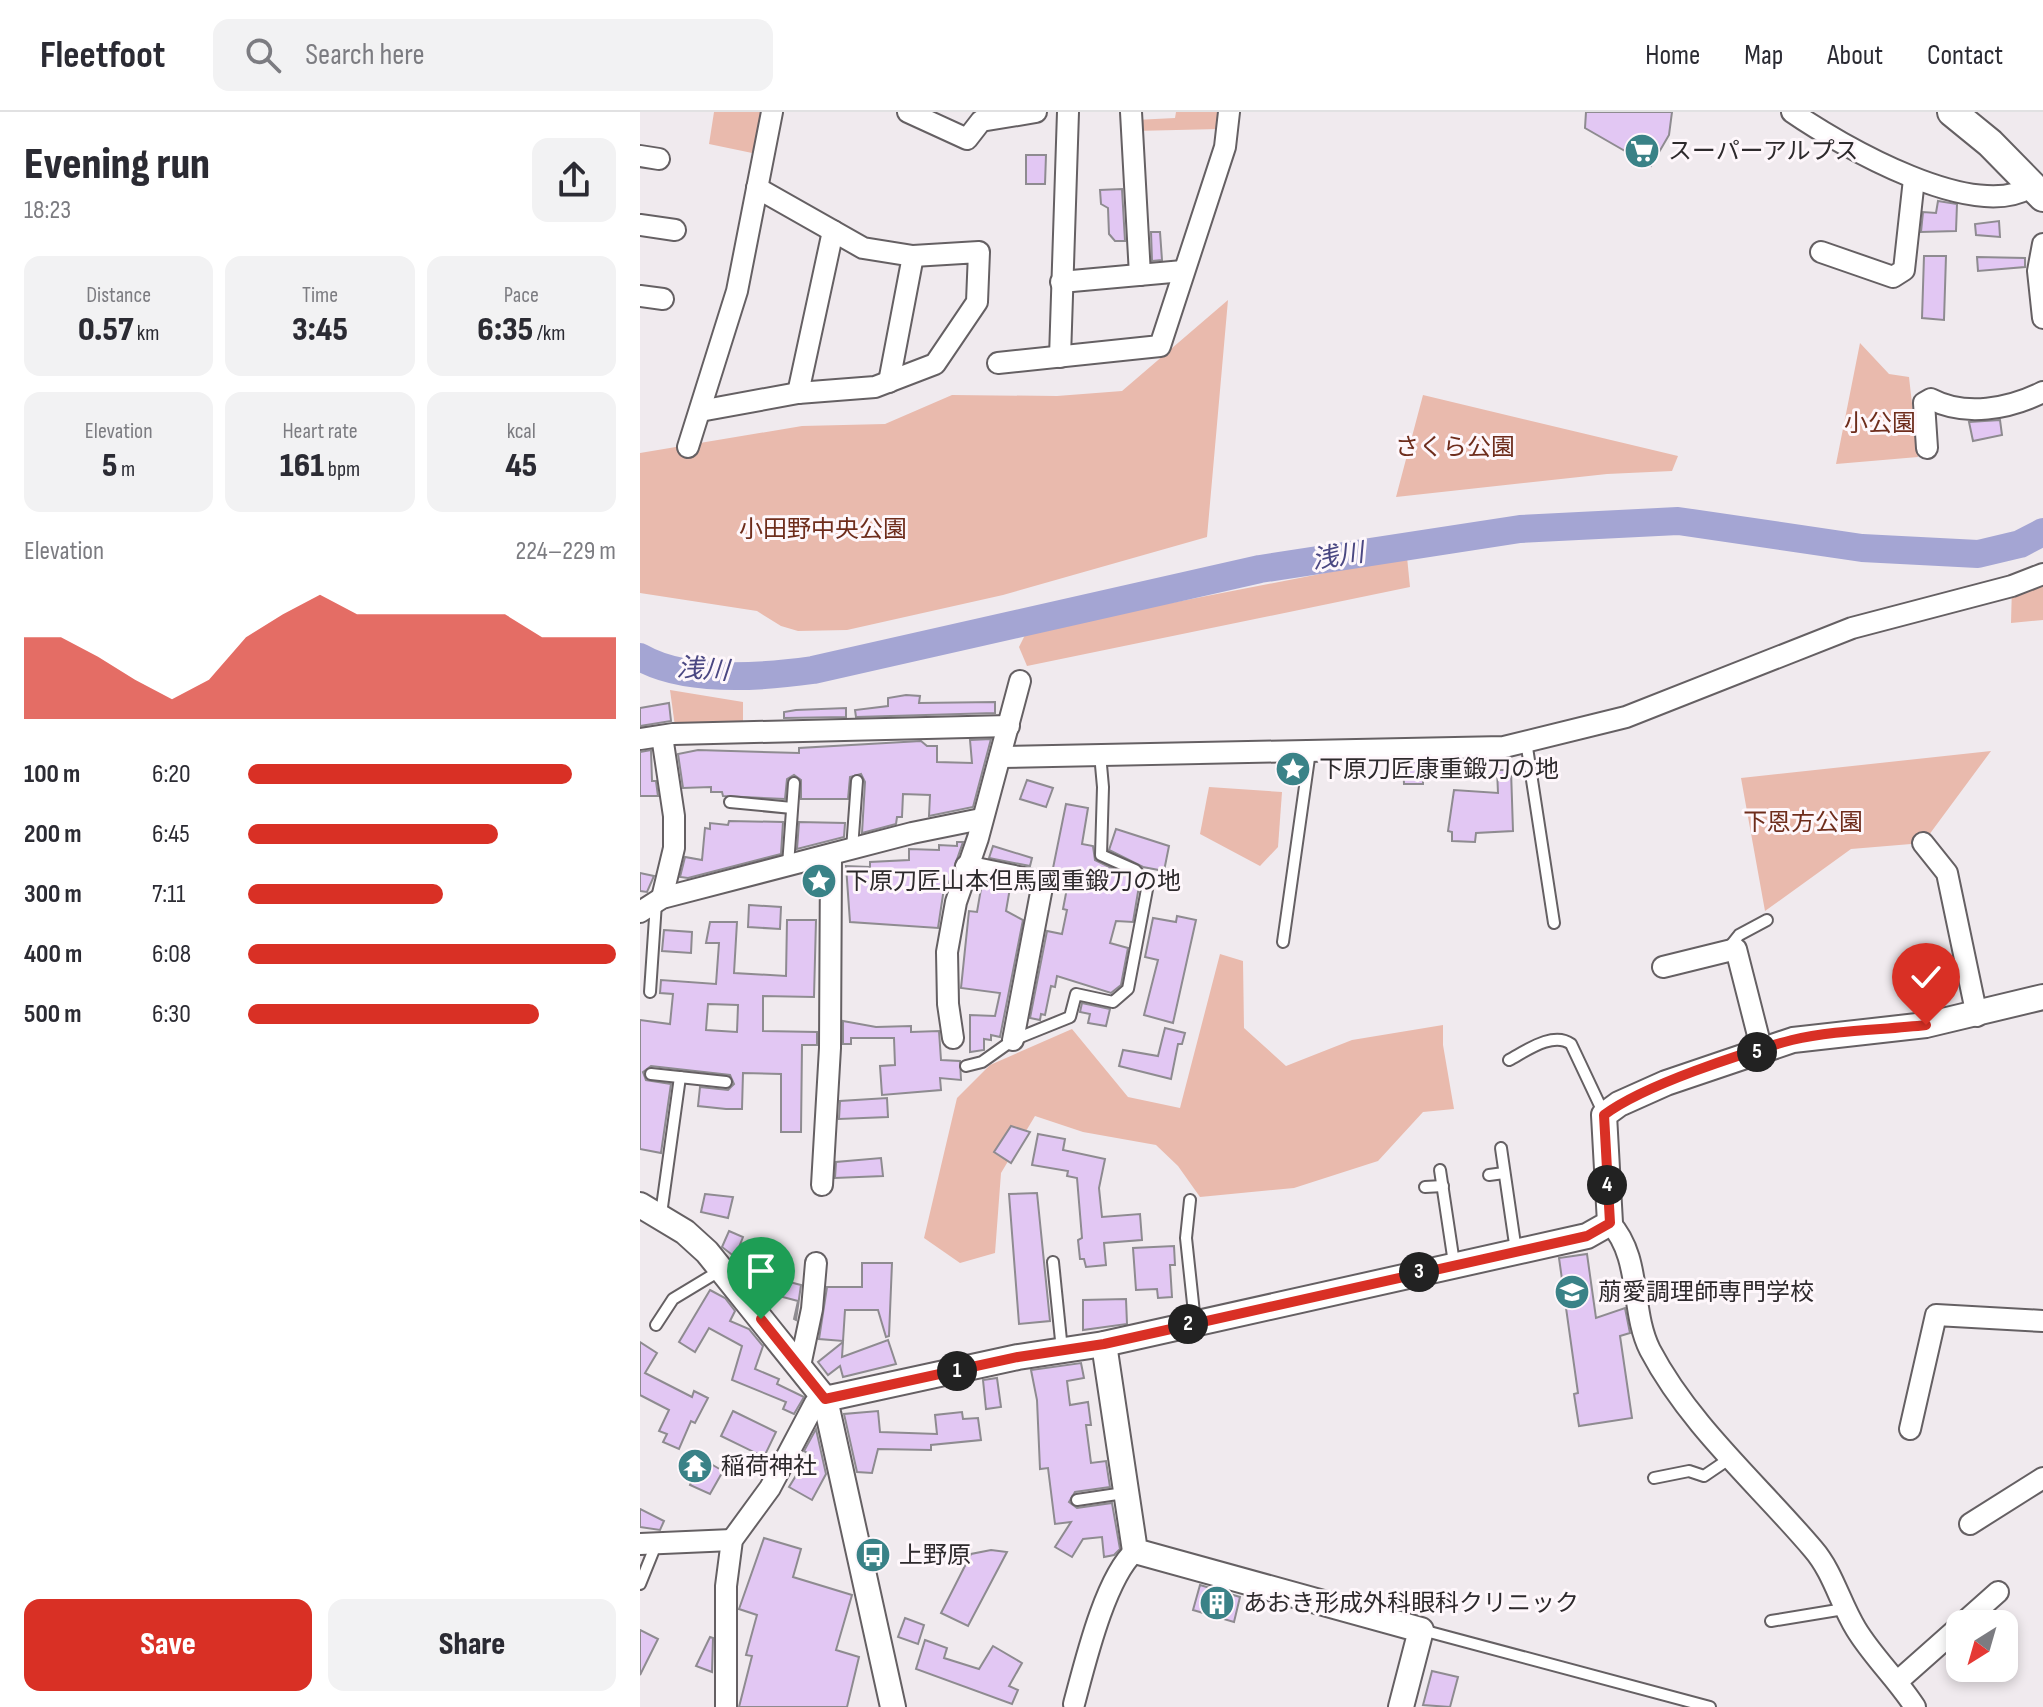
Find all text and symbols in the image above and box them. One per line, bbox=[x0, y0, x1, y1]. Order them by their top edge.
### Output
search box bbox=[213, 19, 773, 91]
text: Fleetfoot bbox=[40, 33, 165, 78]
icon: search bbox=[241, 33, 285, 77]
text: Search here bbox=[305, 37, 425, 73]
text: Home bbox=[1645, 39, 1700, 72]
text: Map bbox=[1744, 39, 1783, 72]
text: About bbox=[1827, 39, 1883, 72]
text: Contact bbox=[1927, 39, 2003, 72]
supermarket icon: スーパーアルプス bbox=[1623, 132, 1661, 170]
place label: スーパーアルプス bbox=[1668, 137, 1859, 166]
text: Evening run bbox=[24, 138, 210, 191]
button: share bbox=[532, 138, 616, 222]
text: 18:23 bbox=[24, 195, 71, 226]
text: Distance bbox=[86, 282, 151, 309]
text: Time bbox=[302, 282, 338, 309]
text: Pace bbox=[504, 282, 539, 309]
text: 0.57 bbox=[78, 309, 133, 350]
text: 3:45 bbox=[292, 309, 348, 350]
text: 6:35 bbox=[477, 309, 533, 350]
text: km bbox=[133, 320, 159, 347]
text: /km bbox=[533, 320, 565, 347]
park label: 小公園 bbox=[1844, 409, 1916, 438]
text: Elevation bbox=[85, 418, 153, 445]
text: Heart rate bbox=[282, 418, 358, 445]
text: kcal bbox=[507, 418, 536, 445]
park label: さくら公園 bbox=[1395, 433, 1515, 462]
text: 5 bbox=[102, 445, 118, 486]
text: 161 bbox=[280, 445, 324, 486]
text: 45 bbox=[505, 445, 537, 486]
text: m bbox=[118, 456, 135, 483]
text: bpm bbox=[324, 456, 360, 483]
park label: 小田野中央公園 bbox=[739, 515, 907, 544]
text: Elevation bbox=[24, 536, 104, 567]
text: 224–229 m bbox=[516, 536, 616, 567]
water label: 浅川 bbox=[1310, 537, 1369, 576]
water label: 浅川 bbox=[676, 653, 733, 687]
place icon: 下原刀匠康重鍛刀の地 bbox=[1274, 750, 1312, 788]
place label: 下原刀匠康重鍛刀の地 bbox=[1319, 755, 1559, 784]
text: 100 m bbox=[24, 759, 80, 790]
text: 6:20 bbox=[152, 759, 191, 790]
park label: 下恩方公園 bbox=[1743, 808, 1863, 837]
text: 200 m bbox=[24, 819, 81, 850]
text: 6:45 bbox=[152, 819, 190, 850]
place icon: 下原刀匠山本但馬國重鍛刀の地 bbox=[800, 862, 838, 900]
place label: 下原刀匠山本但馬國重鍛刀の地 bbox=[845, 867, 1181, 896]
text: 300 m bbox=[24, 879, 82, 910]
text: 7:11 bbox=[152, 879, 185, 910]
text: 400 m bbox=[24, 939, 82, 970]
text: 6:08 bbox=[152, 939, 191, 970]
pin bbox=[1892, 943, 1960, 1025]
icon: check bbox=[1904, 955, 1948, 999]
text: 500 m bbox=[24, 999, 81, 1030]
text: 6:30 bbox=[152, 999, 191, 1030]
pin: 5 bbox=[1737, 1032, 1777, 1072]
text: 5 bbox=[1752, 1038, 1762, 1065]
pin: 4 bbox=[1587, 1165, 1627, 1205]
text: 4 bbox=[1602, 1171, 1612, 1198]
pin bbox=[727, 1237, 795, 1319]
icon: arrive bbox=[739, 1249, 783, 1293]
pin: 3 bbox=[1399, 1252, 1439, 1292]
text: 3 bbox=[1414, 1258, 1424, 1285]
school or university icon: 萠愛調理師専門学校 bbox=[1553, 1273, 1591, 1311]
place label: 萠愛調理師専門学校 bbox=[1598, 1278, 1814, 1307]
pin: 2 bbox=[1168, 1304, 1208, 1344]
text: 2 bbox=[1183, 1310, 1193, 1337]
pin: 1 bbox=[937, 1351, 977, 1391]
text: 1 bbox=[953, 1357, 961, 1384]
temple icon: 稲荷神社 bbox=[676, 1447, 714, 1485]
place label: 稲荷神社 bbox=[721, 1452, 817, 1481]
bus stop icon: 上野原 bbox=[854, 1536, 892, 1574]
place label: 上野原 bbox=[899, 1541, 971, 1570]
building icon: あおき形成外科眼科クリニック bbox=[1198, 1584, 1236, 1622]
place label: あおき形成外科眼科クリニック bbox=[1243, 1589, 1579, 1618]
button: Save bbox=[24, 1599, 312, 1691]
button: Share bbox=[328, 1599, 616, 1691]
north arrow bbox=[1946, 1610, 2018, 1682]
map controls bbox=[1946, 1610, 2018, 1682]

